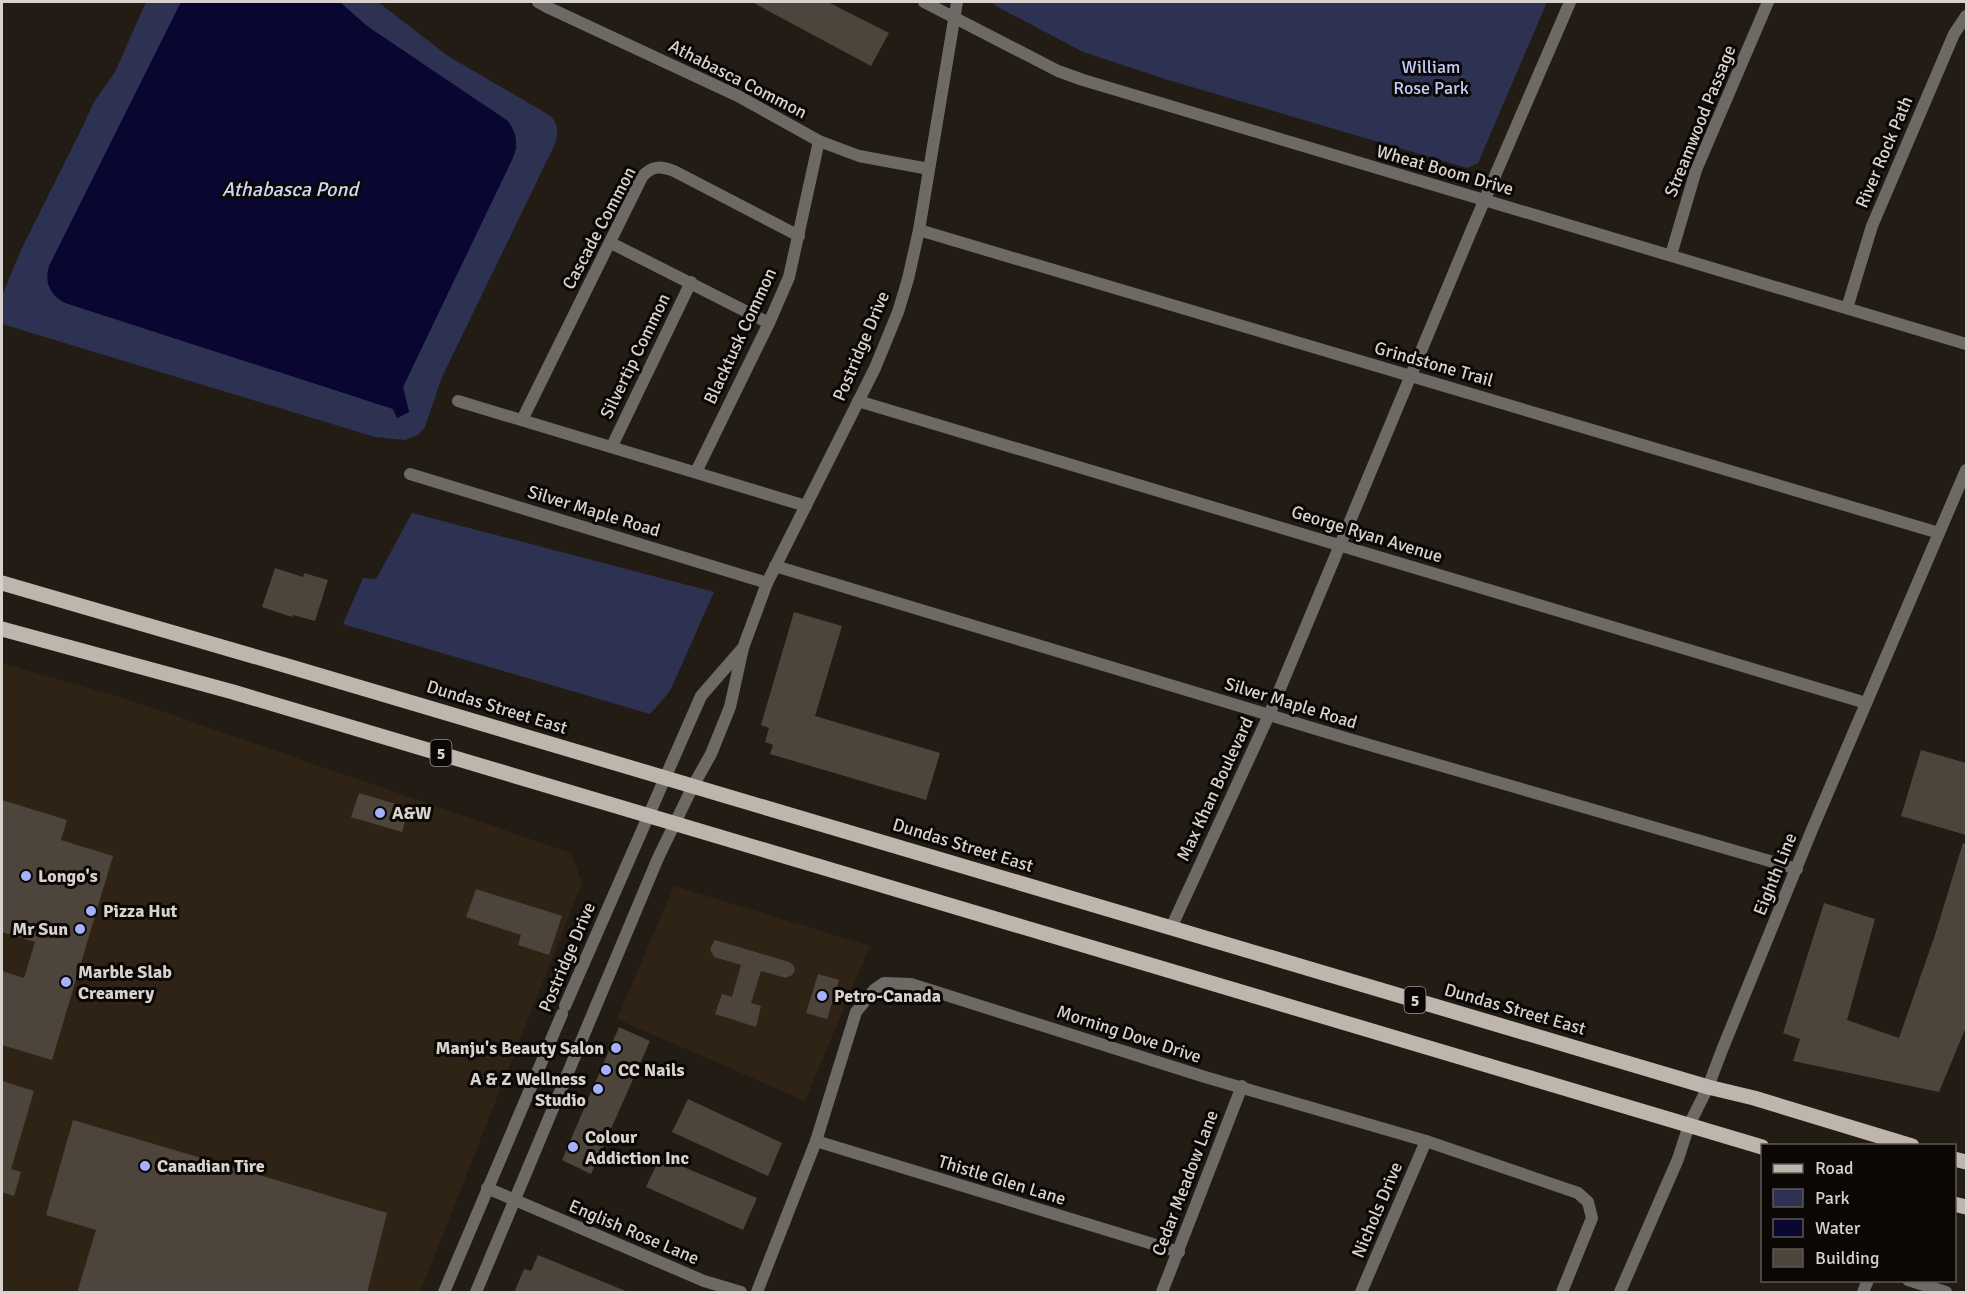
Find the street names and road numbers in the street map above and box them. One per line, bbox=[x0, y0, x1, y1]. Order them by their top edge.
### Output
street label: Athabasca Common bbox=[665, 35, 811, 123]
street label: Streamwood Passage bbox=[1659, 42, 1741, 200]
street label: River Rock Path bbox=[1851, 93, 1917, 211]
street label: Wheat Boom Drive bbox=[1374, 140, 1516, 200]
street label: Cascade Common bbox=[557, 163, 641, 293]
street label: Blacktusk Common bbox=[699, 264, 781, 408]
street label: Postridge Drive bbox=[828, 288, 894, 404]
street label: Silvertip Common bbox=[595, 290, 675, 422]
street label: Grindstone Trail bbox=[1372, 337, 1496, 391]
street label: Silver Maple Road bbox=[525, 480, 663, 542]
street label: George Ryan Avenue bbox=[1289, 501, 1445, 567]
street label: Silver Maple Road bbox=[1222, 672, 1360, 734]
street label: Dundas Street East bbox=[424, 675, 570, 739]
street label: Max Khan Boulevard bbox=[1172, 713, 1258, 865]
road number: 5 bbox=[430, 740, 452, 766]
street label: Dundas Street East bbox=[890, 813, 1036, 877]
street label: Eighth Line bbox=[1748, 829, 1802, 919]
street label: Postridge Drive bbox=[534, 899, 600, 1015]
street label: Dundas Street East bbox=[1442, 978, 1588, 1040]
road number: 5 bbox=[1404, 987, 1426, 1013]
street label: Morning Dove Drive bbox=[1054, 1000, 1204, 1068]
street label: Cedar Meadow Lane bbox=[1147, 1107, 1223, 1259]
street label: Thistle Glen Lane bbox=[935, 1150, 1069, 1210]
street label: Nichols Drive bbox=[1347, 1159, 1407, 1261]
street label: English Rose Lane bbox=[566, 1195, 702, 1269]

